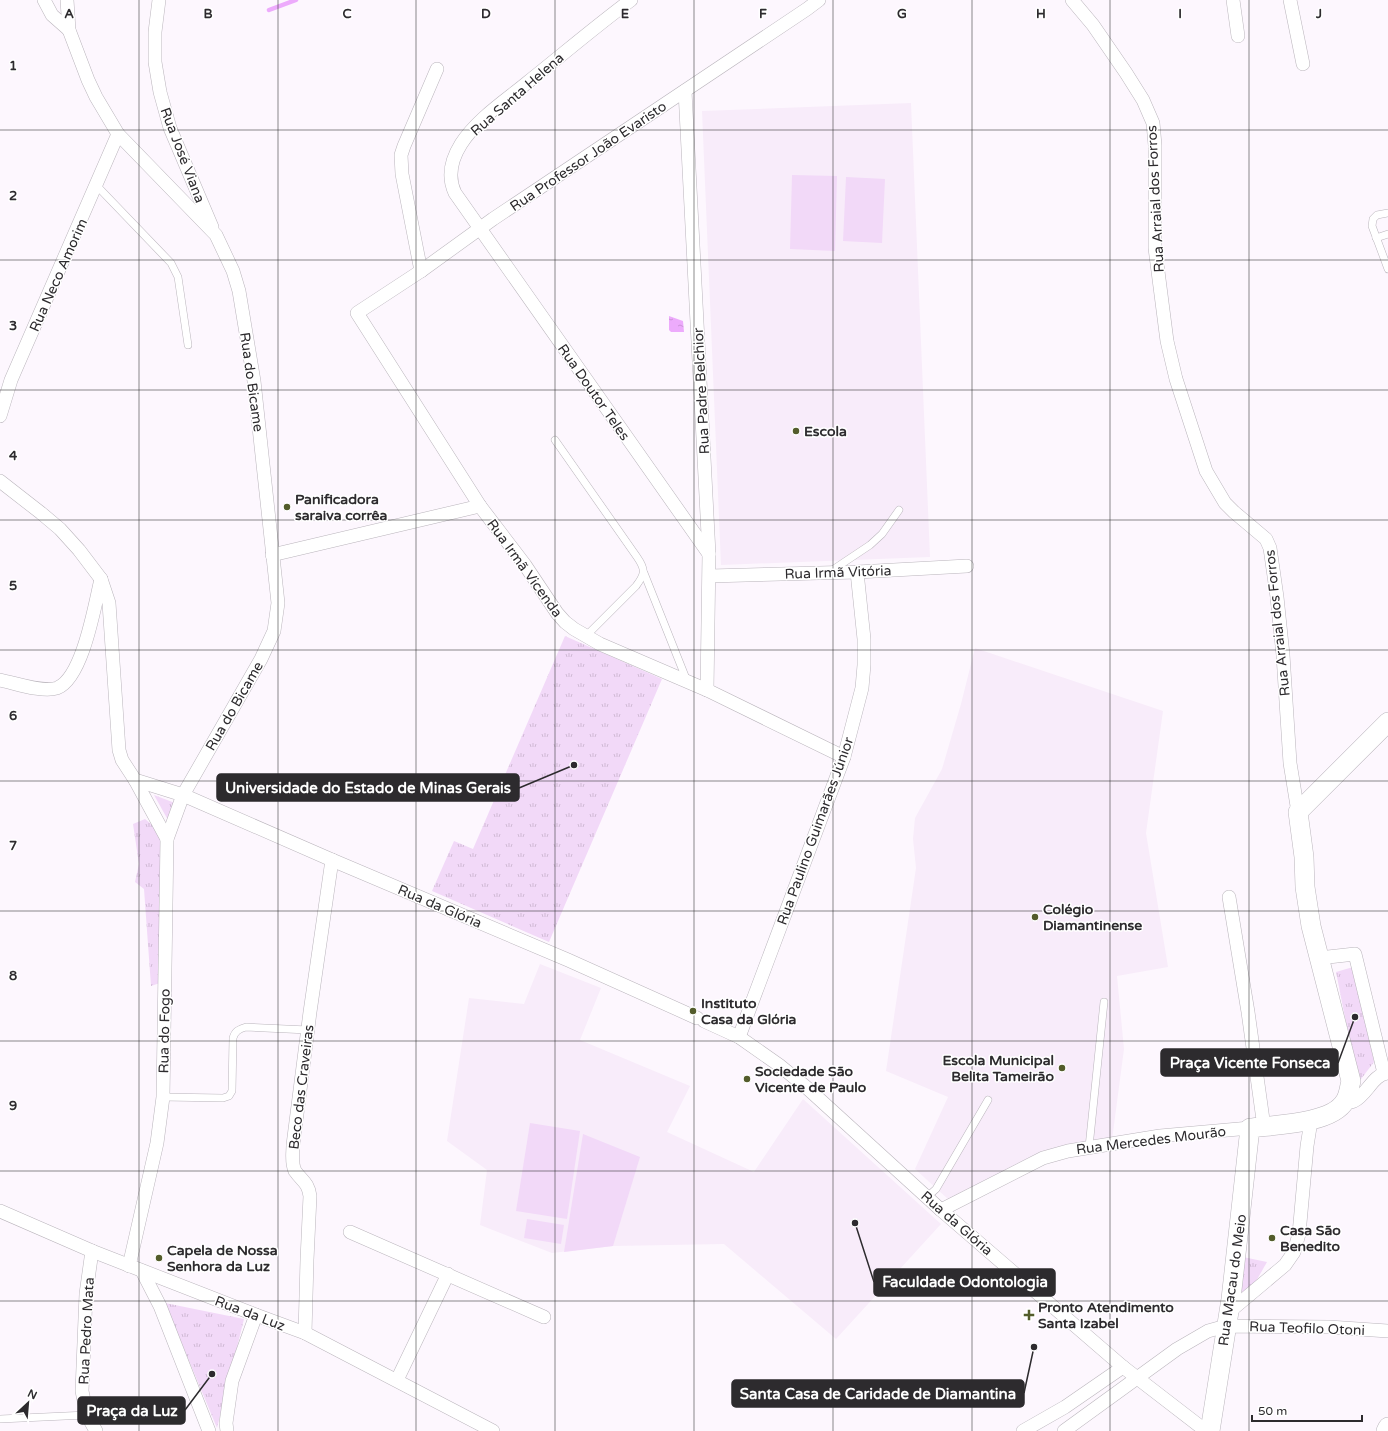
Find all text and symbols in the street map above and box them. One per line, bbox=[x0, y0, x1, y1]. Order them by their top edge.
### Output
text: A bbox=[64, 6, 74, 22]
text: B bbox=[203, 6, 213, 22]
text: C bbox=[342, 6, 352, 22]
text: D bbox=[481, 6, 491, 22]
text: E bbox=[621, 6, 629, 22]
text: F bbox=[759, 6, 767, 22]
text: G bbox=[897, 6, 907, 22]
text: H bbox=[1036, 6, 1046, 22]
text: I bbox=[1178, 6, 1182, 22]
text: J bbox=[1315, 6, 1322, 22]
street label: Rua Santa Helena bbox=[467, 49, 567, 139]
text: 1 bbox=[9, 58, 17, 74]
street label: Rua Professor João Evaristo bbox=[507, 98, 670, 215]
street label: Rua José Viana bbox=[157, 105, 209, 205]
street label: Rua Arraial dos Forros bbox=[1143, 125, 1168, 273]
text: 2 bbox=[9, 188, 17, 204]
street label: Rua Neco Amorim bbox=[26, 216, 91, 334]
text: 3 bbox=[9, 318, 17, 334]
street label: Rua Padre Belchior bbox=[690, 327, 713, 455]
street label: Rua do Bicame bbox=[236, 331, 267, 433]
street label: Rua Doutor Teles bbox=[554, 341, 633, 444]
place label: Escola bbox=[804, 423, 847, 440]
marker: Escola bbox=[791, 426, 801, 436]
text: 4 bbox=[9, 448, 18, 464]
place label: Panificadora saraiva corrêa bbox=[295, 491, 388, 524]
marker: Panificadora saraiva corrêa bbox=[282, 502, 292, 512]
street label: Rua Irmã Vicenda bbox=[483, 516, 566, 621]
street label: Rua Arraial dos Forros bbox=[1261, 549, 1294, 697]
street label: Rua Irmã Vitória bbox=[784, 562, 892, 583]
text: 5 bbox=[9, 578, 17, 594]
street label: Rua do Bicame bbox=[202, 659, 267, 754]
text: 6 bbox=[9, 708, 17, 724]
street label: Rua Paulino Guimarães Júnior bbox=[773, 734, 858, 927]
callout: Universidade do Estado de Minas Gerais bbox=[217, 774, 519, 801]
text: Universidade do Estado de Minas Gerais bbox=[225, 779, 511, 797]
text: 7 bbox=[9, 838, 17, 854]
street label: Rua da Glória bbox=[395, 881, 484, 932]
place label: Colégio Diamantinense bbox=[1043, 901, 1142, 934]
marker: Colégio Diamantinense bbox=[1030, 912, 1040, 922]
text: 8 bbox=[9, 968, 17, 984]
street label: Rua do Fogo bbox=[155, 988, 174, 1074]
place label: Instituto Casa da Glória bbox=[701, 995, 797, 1028]
marker: Instituto Casa da Glória bbox=[688, 1006, 698, 1016]
street label: Beco das Craveiras bbox=[285, 1023, 318, 1150]
callout: Praça Vicente Fonseca bbox=[1161, 1049, 1338, 1076]
place label: Escola Municipal Belita Tameirão bbox=[943, 1052, 1054, 1085]
text: Praça Vicente Fonseca bbox=[1170, 1054, 1330, 1073]
place label: Sociedade São Vicente de Paulo bbox=[755, 1063, 867, 1096]
marker: Escola Municipal Belita Tameirão bbox=[1057, 1063, 1067, 1073]
marker: Sociedade São Vicente de Paulo bbox=[742, 1074, 752, 1084]
text: 9 bbox=[9, 1098, 17, 1114]
street label: Rua Mercedes Mourão bbox=[1075, 1123, 1227, 1158]
street label: Rua da Glória bbox=[917, 1188, 996, 1259]
street label: Rua Macau do Meio bbox=[1215, 1213, 1250, 1347]
place label: Casa São Benedito bbox=[1280, 1222, 1341, 1255]
marker: Casa São Benedito bbox=[1267, 1233, 1277, 1243]
place label: Capela de Nossa Senhora da Luz bbox=[167, 1242, 278, 1275]
marker: Capela de Nossa Senhora da Luz bbox=[154, 1253, 164, 1263]
callout: Faculdade Odontologia bbox=[874, 1269, 1055, 1296]
text: Faculdade Odontologia bbox=[882, 1273, 1048, 1292]
street label: Rua Pedro Mata bbox=[75, 1277, 98, 1385]
street label: Rua da Luz bbox=[212, 1292, 287, 1335]
place label: Pronto Atendimento Santa Izabel bbox=[1038, 1299, 1174, 1332]
marker: Pronto Atendimento Santa Izabel bbox=[1023, 1309, 1035, 1321]
street label: Rua Teofilo Otoni bbox=[1249, 1318, 1365, 1339]
callout: Santa Casa de Caridade de Diamantina bbox=[732, 1380, 1024, 1407]
north arrow bbox=[8, 1383, 48, 1423]
text: Santa Casa de Caridade de Diamantina bbox=[740, 1385, 1016, 1403]
text: N bbox=[25, 1387, 39, 1402]
callout: Praça da Luz bbox=[78, 1397, 185, 1424]
scale bar bbox=[1252, 1397, 1362, 1423]
text: Praça da Luz bbox=[86, 1402, 178, 1421]
text: 50 m bbox=[1258, 1404, 1287, 1418]

